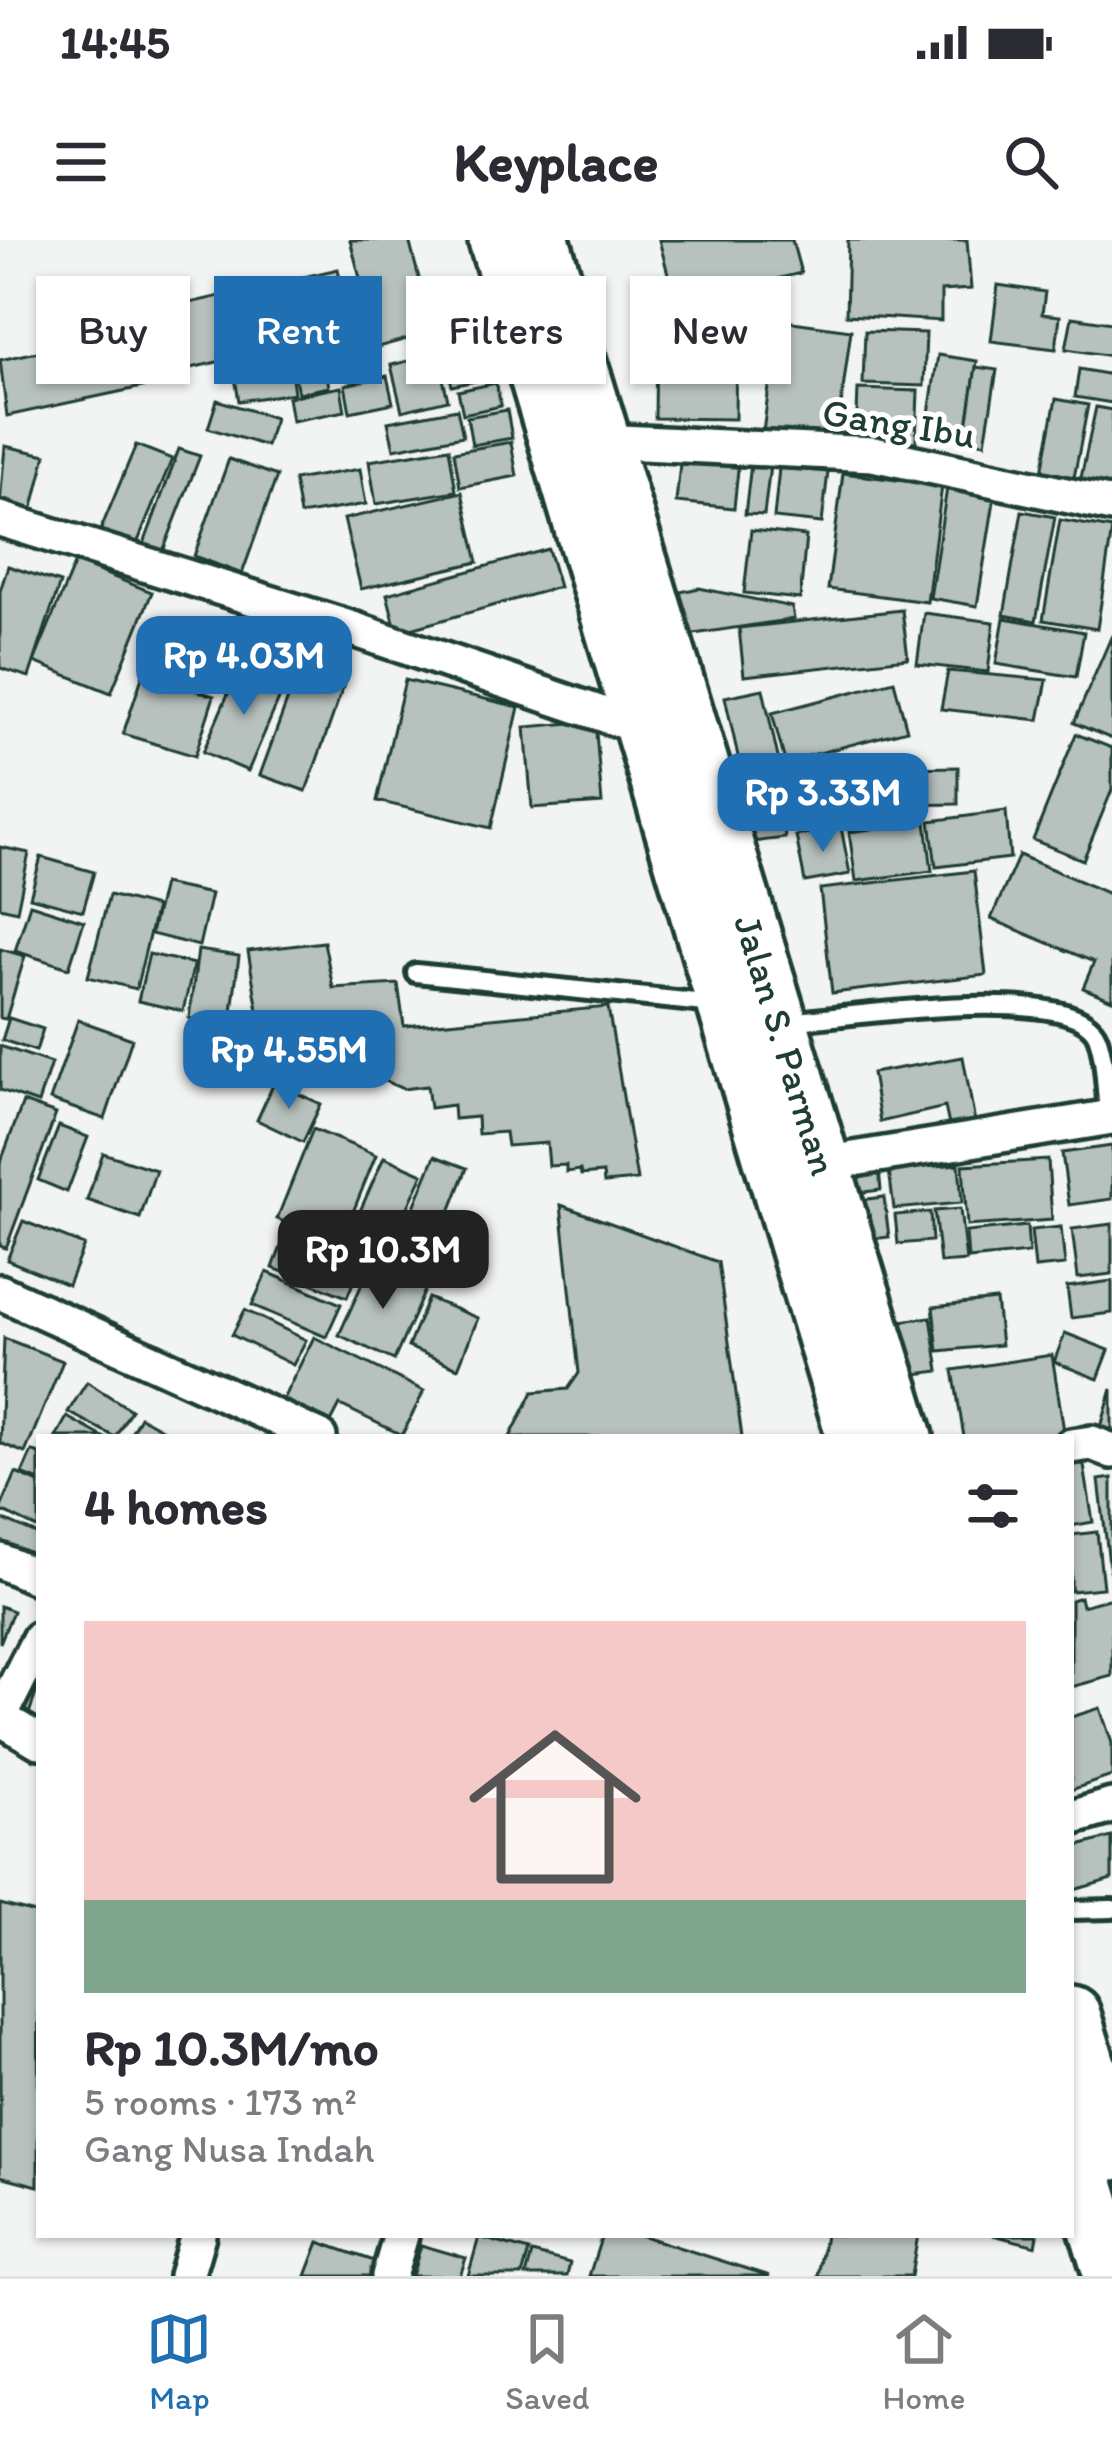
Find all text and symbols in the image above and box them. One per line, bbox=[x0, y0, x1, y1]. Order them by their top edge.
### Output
text: 14:45 bbox=[60, 15, 170, 69]
icon: menu bbox=[48, 129, 114, 195]
icon: search bbox=[998, 129, 1064, 195]
text: Keyplace bbox=[453, 130, 659, 195]
chip: Buy bbox=[36, 276, 190, 384]
chip: Rent bbox=[214, 276, 382, 384]
chip: Filters bbox=[406, 276, 606, 384]
chip: New bbox=[630, 276, 791, 384]
street label: Gang Ibu bbox=[819, 388, 979, 458]
pin: Rp 4.03M bbox=[120, 616, 368, 718]
text: Rp 4.03M bbox=[163, 631, 325, 678]
pin: Rp 3.33M bbox=[699, 753, 947, 855]
text: Rp 3.33M bbox=[745, 768, 901, 815]
street label: Jalan S. Parman bbox=[724, 909, 848, 1181]
pin: Rp 4.55M bbox=[165, 1010, 413, 1112]
text: Rp 4.55M bbox=[210, 1025, 368, 1072]
pin: Rp 10.3M bbox=[259, 1210, 507, 1312]
text: Rp 10.3M bbox=[305, 1225, 461, 1272]
icon: filters bbox=[960, 1473, 1026, 1539]
text: 4 homes bbox=[84, 1476, 268, 1537]
icon: home bbox=[447, 1699, 663, 1915]
text: Rp 10.3M/mo bbox=[84, 2017, 379, 2078]
text: 5 rooms · 173 m² bbox=[84, 2078, 357, 2125]
text: Gang Nusa Indah bbox=[84, 2125, 375, 2172]
tab: Map bbox=[146, 2306, 212, 2417]
tab: Saved bbox=[505, 2306, 590, 2417]
tab: Home bbox=[882, 2306, 966, 2417]

